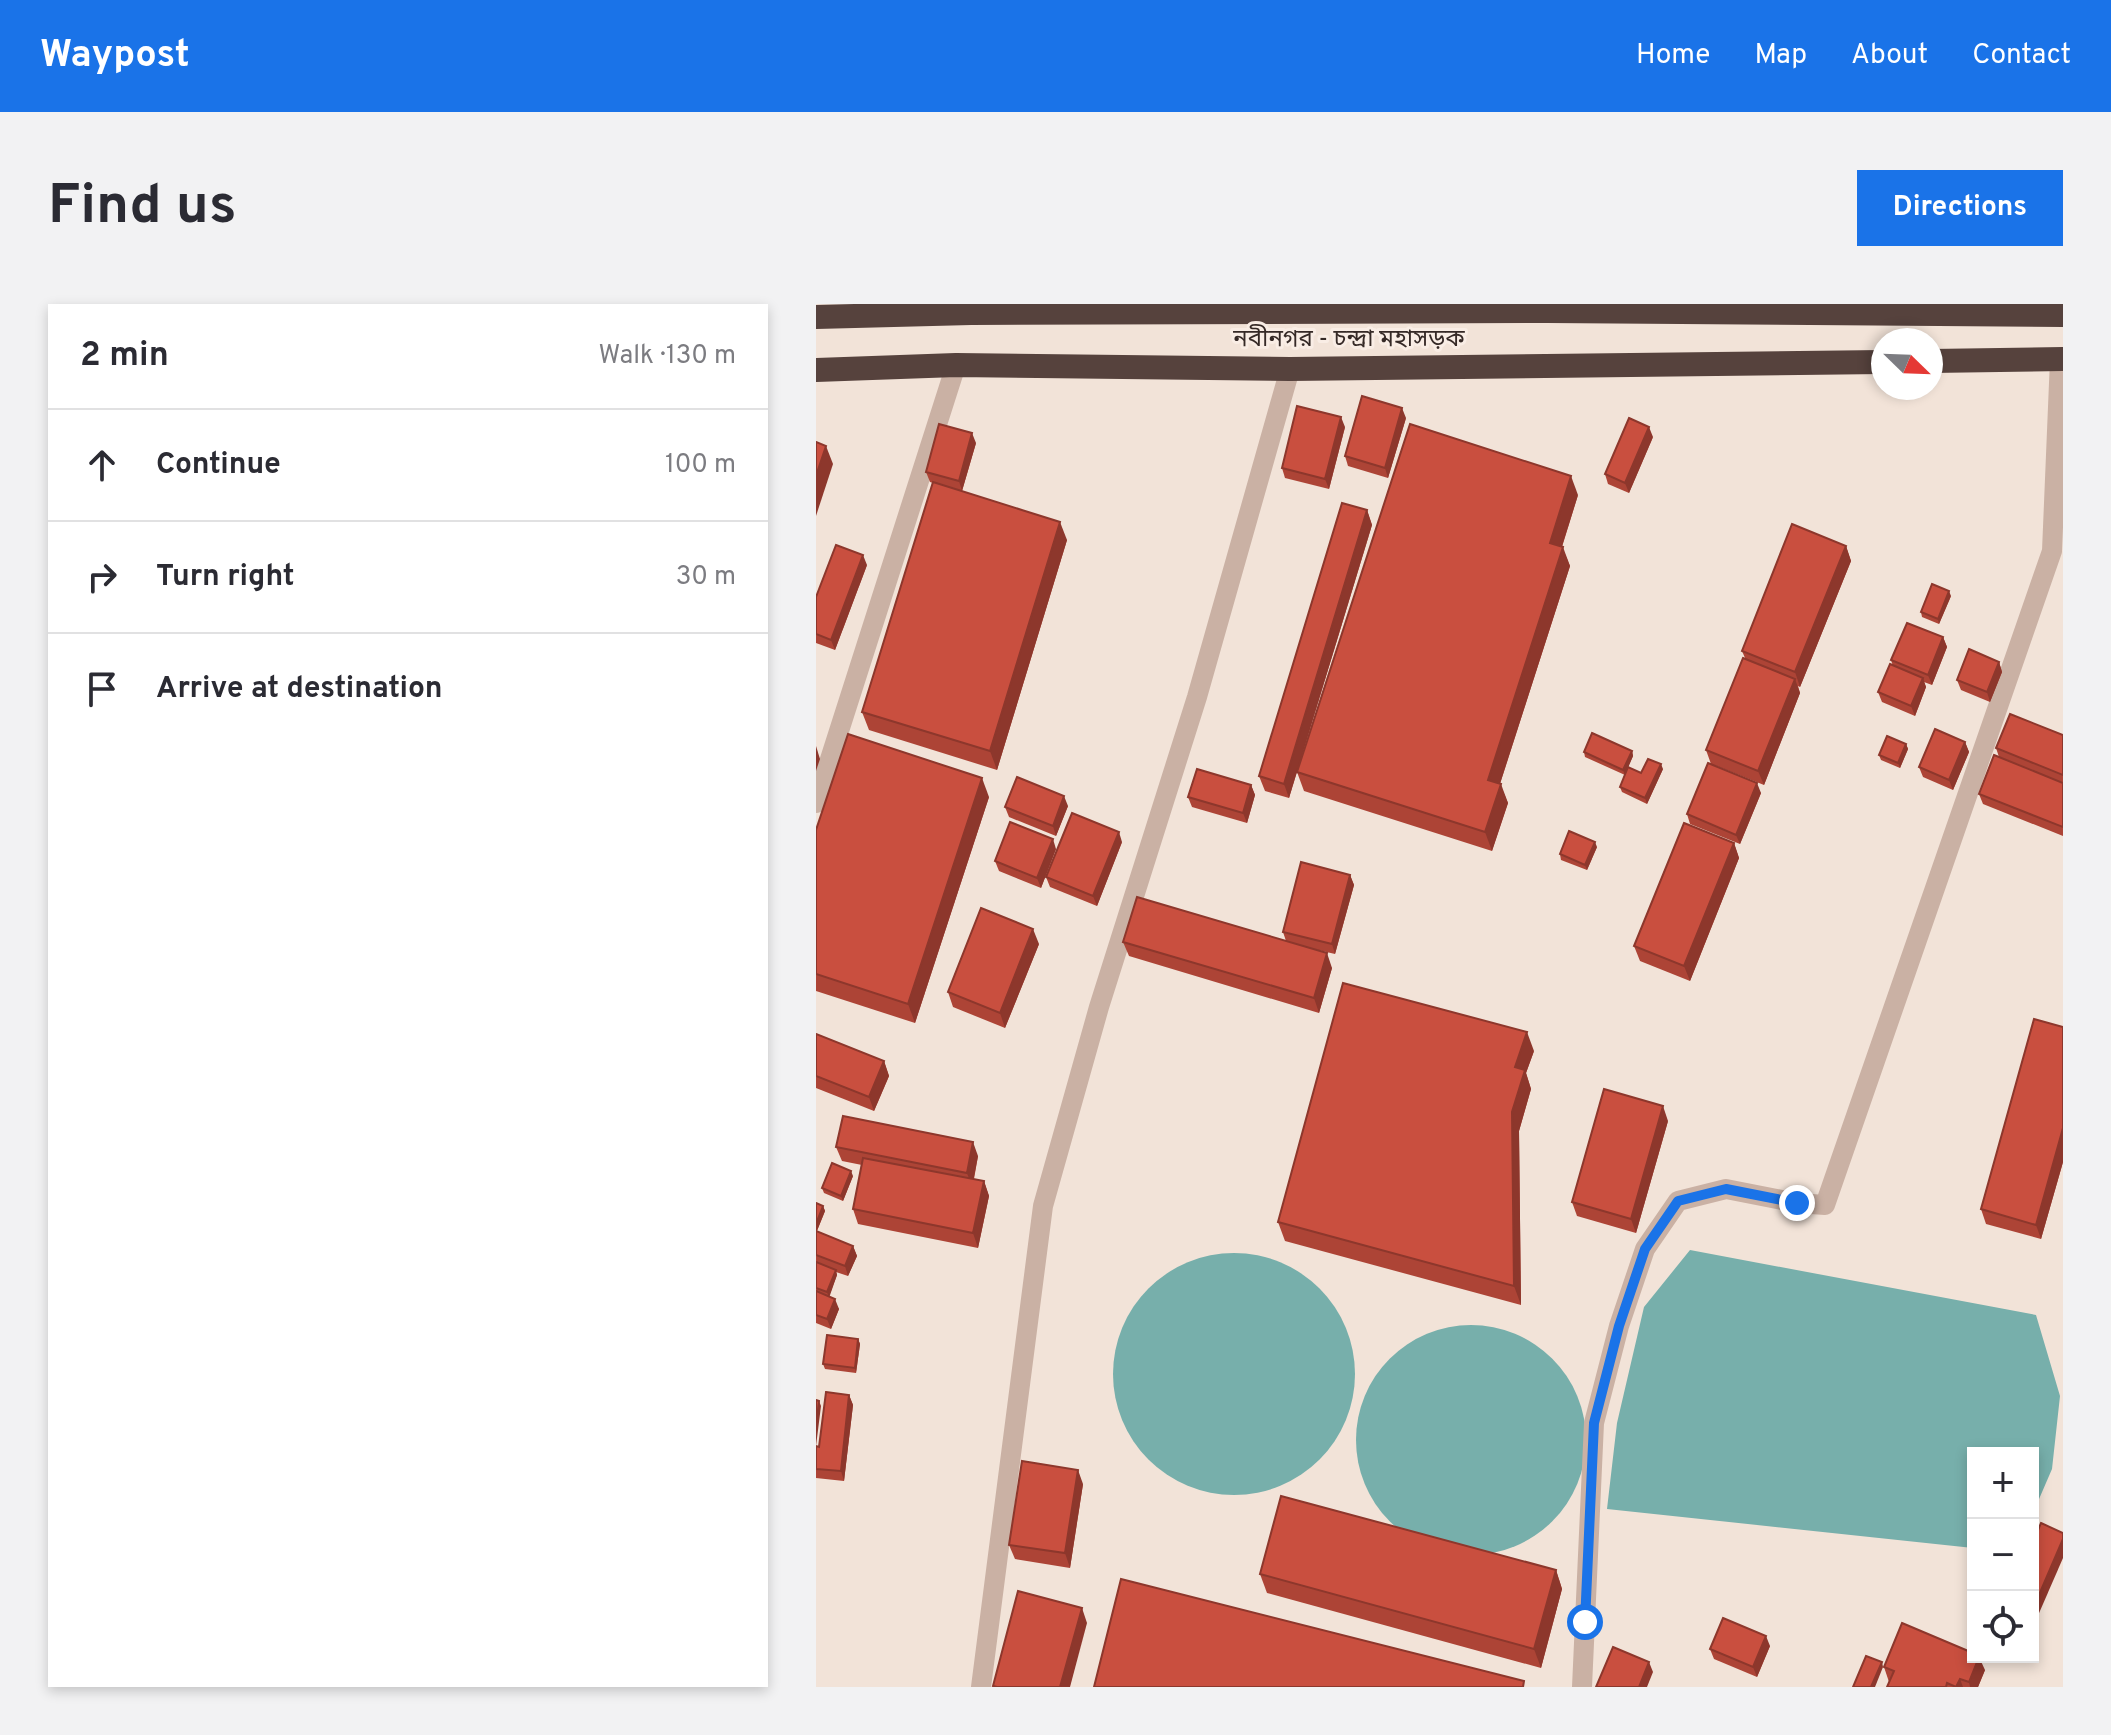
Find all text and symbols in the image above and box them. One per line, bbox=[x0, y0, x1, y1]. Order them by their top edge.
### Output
text: Waypost bbox=[40, 32, 190, 81]
text: Home bbox=[1636, 38, 1710, 74]
text: Map bbox=[1754, 38, 1807, 74]
text: About bbox=[1851, 38, 1928, 74]
text: Contact bbox=[1972, 38, 2071, 74]
button: Directions bbox=[1857, 170, 2063, 246]
text: Find us bbox=[48, 173, 237, 243]
street label: নবীনগর - চন্দ্রা মহাসড়ক bbox=[1232, 324, 1465, 355]
north arrow bbox=[1871, 328, 1943, 400]
text: 2 min bbox=[80, 335, 169, 378]
text: Walk · 130 m bbox=[598, 340, 736, 373]
icon: ahead bbox=[80, 443, 124, 487]
text: Continue bbox=[156, 447, 281, 484]
text: 100 m bbox=[665, 449, 736, 482]
icon: right bbox=[80, 555, 124, 599]
text: Turn right bbox=[156, 559, 294, 596]
text: 30 m bbox=[676, 561, 736, 594]
icon: arrive bbox=[80, 667, 124, 711]
text: Arrive at destination bbox=[156, 671, 442, 708]
route end bbox=[1779, 1185, 1815, 1221]
map controls bbox=[1967, 1447, 2039, 1663]
button: + bbox=[1967, 1447, 2039, 1519]
button: − bbox=[1967, 1519, 2039, 1591]
button: locate bbox=[1967, 1591, 2039, 1663]
route start bbox=[1567, 1604, 1603, 1640]

